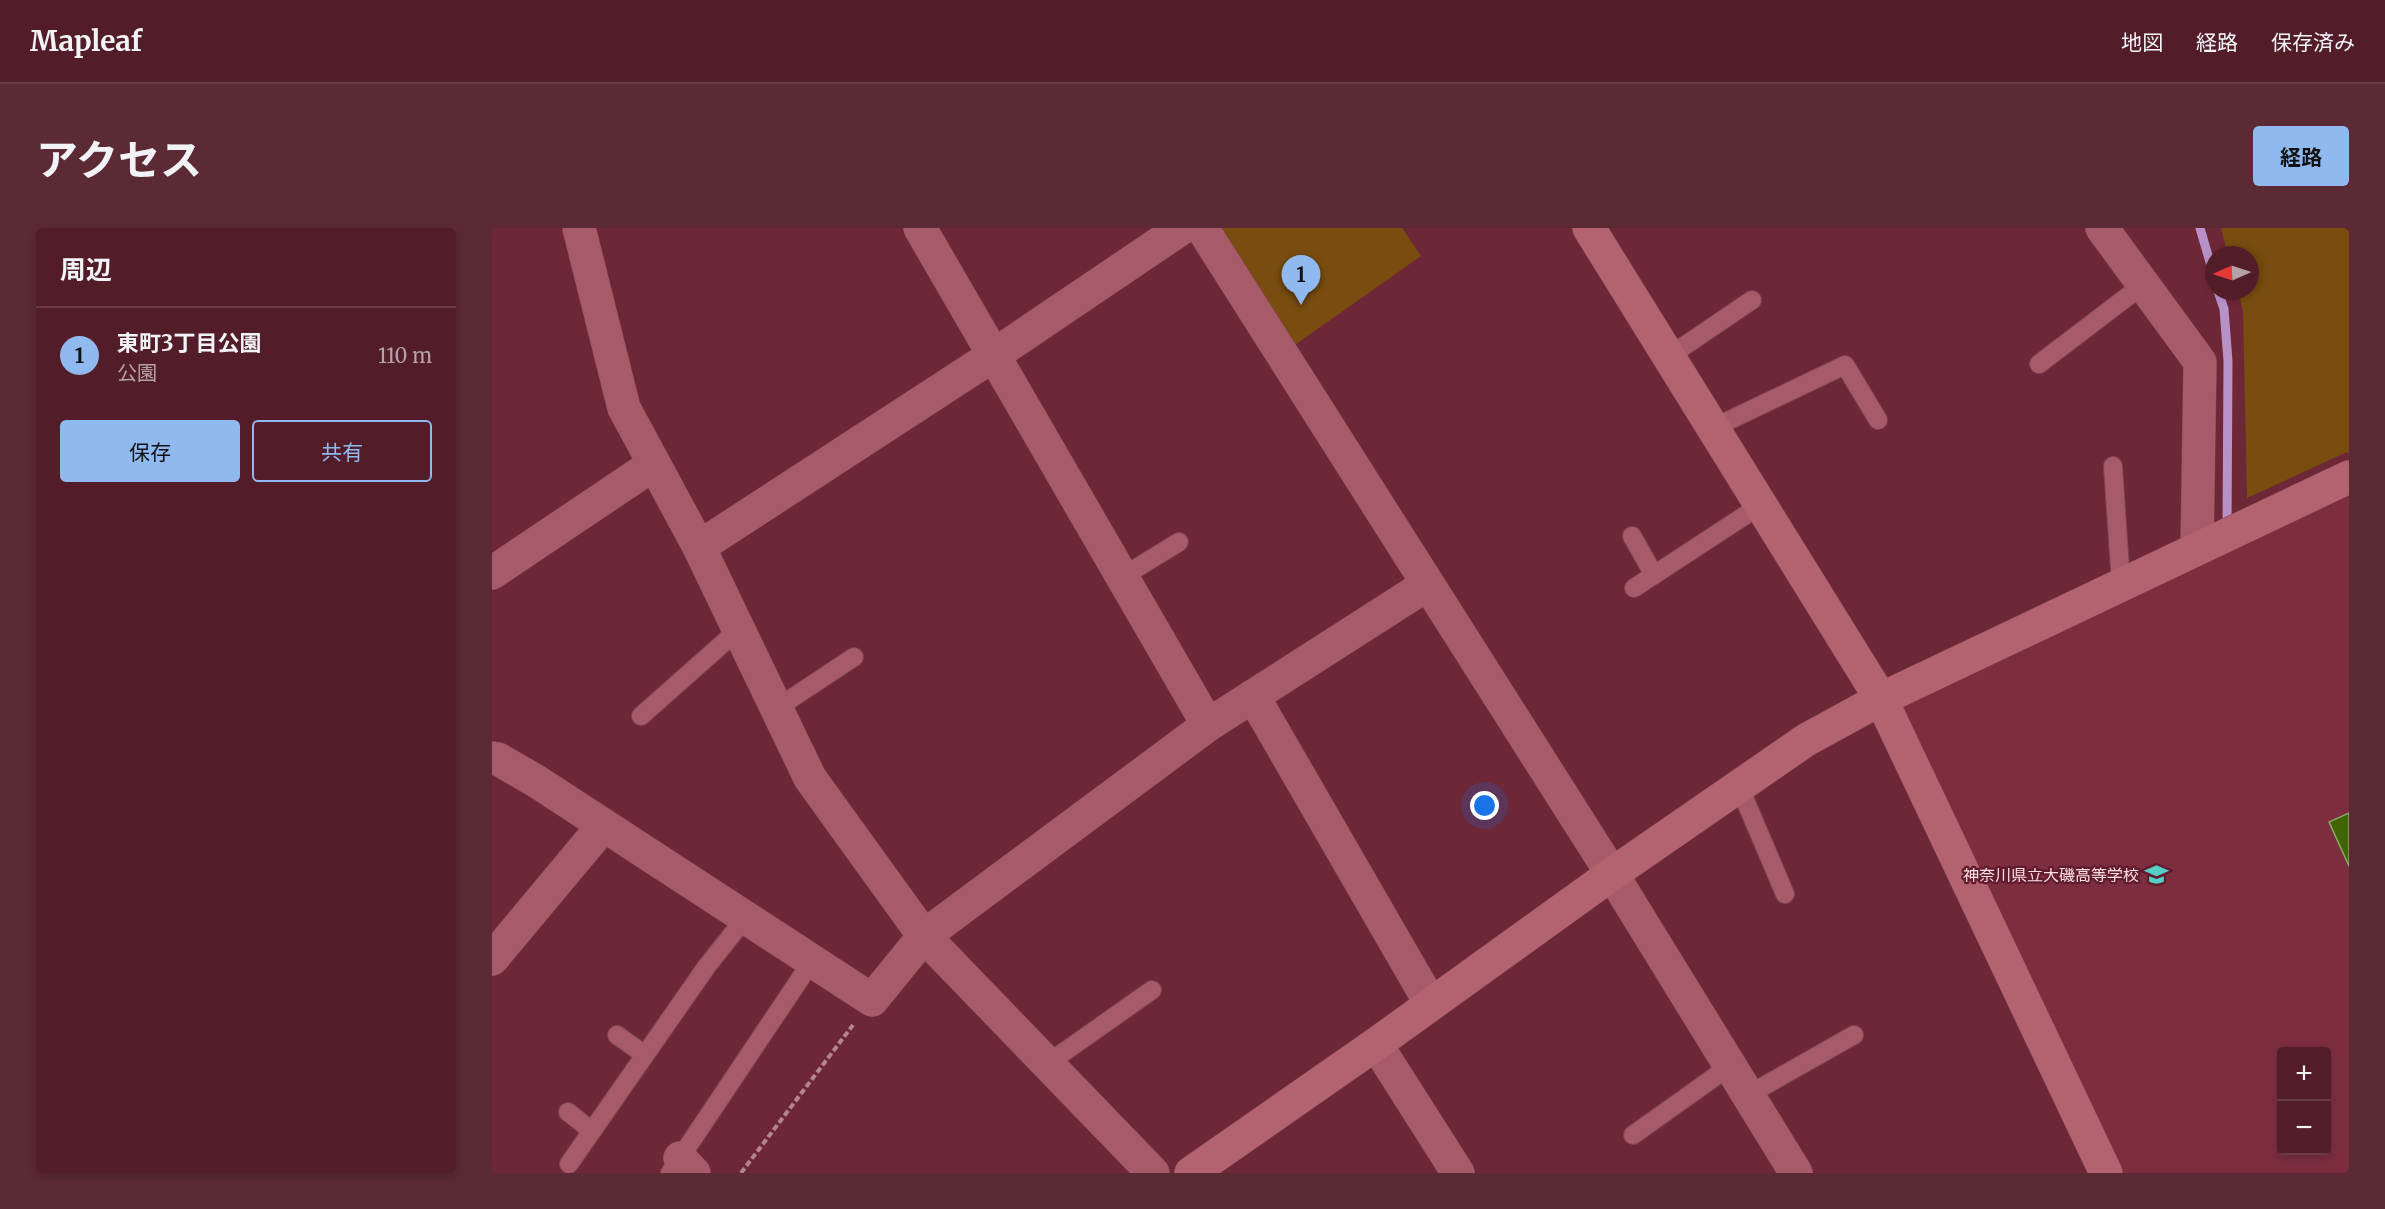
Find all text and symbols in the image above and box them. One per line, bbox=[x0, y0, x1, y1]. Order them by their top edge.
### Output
text: Mapleaf bbox=[30, 23, 142, 59]
text: 地図 bbox=[2121, 29, 2163, 56]
text: 経路 bbox=[2196, 29, 2238, 56]
text: 保存済み bbox=[2271, 29, 2355, 56]
button: 経路 bbox=[2253, 126, 2349, 186]
text: アクセス bbox=[36, 134, 202, 186]
north arrow bbox=[2205, 246, 2259, 300]
text: 周辺 bbox=[60, 253, 112, 286]
pin: 1 bbox=[1282, 256, 1320, 305]
text: 東町3丁目公園 bbox=[117, 329, 262, 357]
text: 1 bbox=[75, 343, 84, 368]
text: 110 m bbox=[378, 343, 432, 368]
text: 公園 bbox=[117, 360, 157, 385]
button: 保存 bbox=[60, 420, 240, 482]
button: 共有 bbox=[252, 420, 432, 482]
your location bbox=[1470, 791, 1499, 820]
school or university icon: 神奈川県立大磯高等学校 bbox=[2144, 862, 2170, 888]
place label: 神奈川県立大磯高等学校 bbox=[1963, 865, 2139, 885]
map controls bbox=[2277, 1047, 2331, 1155]
button: + bbox=[2277, 1047, 2331, 1101]
button: − bbox=[2277, 1101, 2331, 1155]

